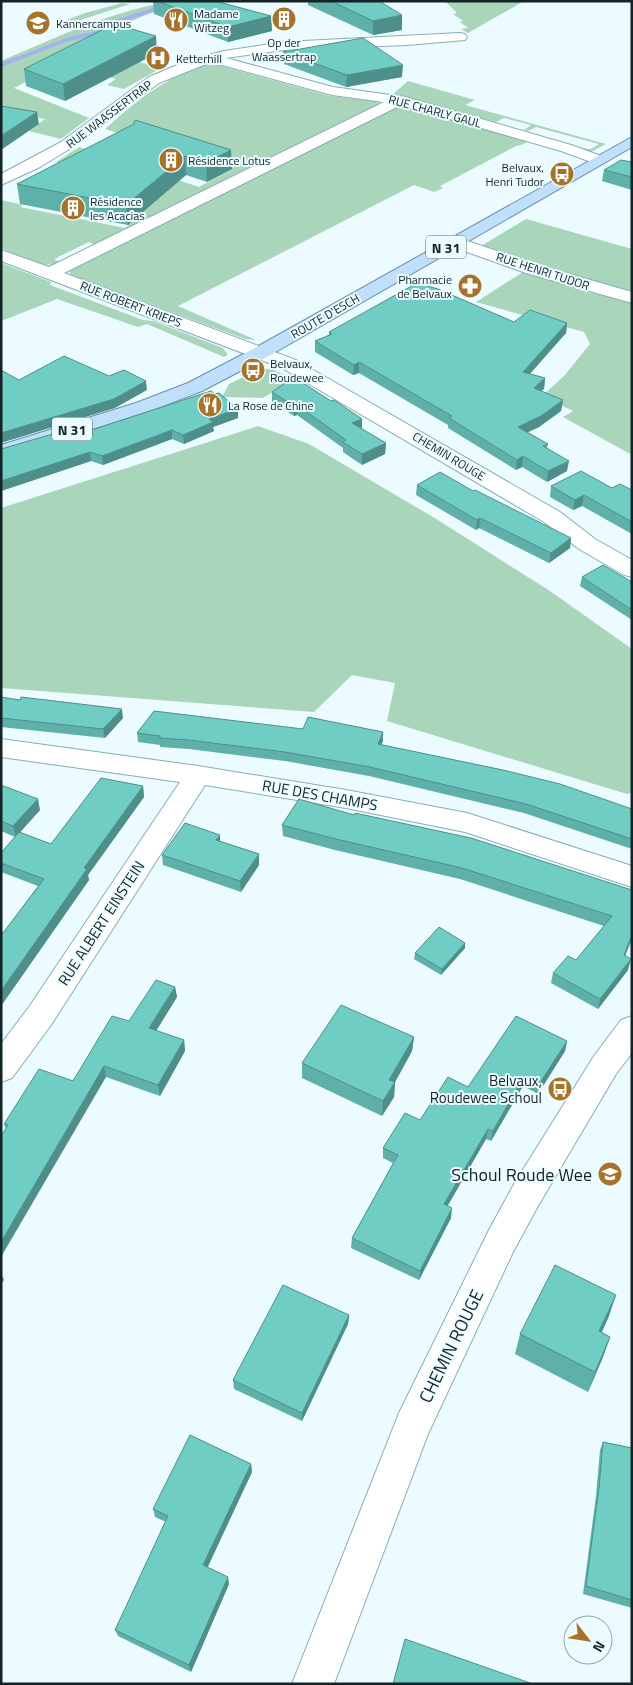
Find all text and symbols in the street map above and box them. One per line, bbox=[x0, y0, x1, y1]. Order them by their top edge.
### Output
place label: Madame Witzeg bbox=[194, 4, 239, 37]
building icon: Op der Waassertrap bbox=[271, 6, 297, 32]
restaurant icon: Madame Witzeg bbox=[163, 7, 189, 33]
school or university icon: Kannercampus bbox=[25, 10, 51, 36]
place label: Kannercampus bbox=[56, 14, 132, 33]
place label: Op der Waassertrap bbox=[252, 33, 316, 66]
hospital icon: Ketterhill bbox=[145, 45, 171, 71]
place label: Ketterhill bbox=[176, 49, 222, 68]
street label: RUE WAASSERTRAP bbox=[62, 75, 156, 153]
street label: RUE CHARLY GAUL bbox=[387, 89, 484, 133]
building icon: Résidence Lotus bbox=[158, 147, 184, 173]
place label: Résidence Lotus bbox=[188, 151, 271, 170]
place label: Belvaux, Henri Tudor bbox=[486, 158, 544, 191]
bus stop icon: Belvaux, Henri Tudor bbox=[549, 161, 575, 187]
place label: Résidence les Acacias bbox=[90, 192, 145, 225]
building icon: Résidence les Acacias bbox=[60, 195, 86, 221]
road number: N 31 bbox=[426, 236, 466, 258]
street label: RUE HENRI TUDOR bbox=[494, 247, 592, 295]
place label: Pharmacie de Belvaux bbox=[397, 270, 453, 303]
pharmacy icon: Pharmacie de Belvaux bbox=[457, 273, 483, 299]
street label: RUE ROBERT KRIEPS bbox=[77, 276, 185, 332]
street label: ROUTE D'ESCH bbox=[287, 289, 363, 343]
place label: Belvaux, Roudewee bbox=[270, 354, 324, 387]
bus stop icon: Belvaux, Roudewee bbox=[240, 357, 266, 383]
restaurant icon: La Rose de Chine bbox=[197, 392, 223, 418]
place label: La Rose de Chine bbox=[228, 396, 313, 415]
road number: N 31 bbox=[52, 418, 92, 440]
street label: CHEMIN ROUGE bbox=[409, 427, 489, 485]
street label: RUE DES CHAMPS bbox=[261, 774, 379, 816]
street label: RUE ALBERT EINSTEIN bbox=[52, 856, 150, 990]
place label: Belvaux, Roudewee Schoul bbox=[430, 1069, 542, 1109]
bus stop icon: Belvaux, Roudewee Schoul bbox=[547, 1076, 573, 1102]
place label: Schoul Roude Wee bbox=[451, 1161, 592, 1188]
school or university icon: Schoul Roude Wee bbox=[597, 1161, 623, 1187]
street label: CHEMIN ROUGE bbox=[412, 1285, 490, 1407]
north arrow bbox=[563, 1615, 613, 1665]
text: N bbox=[588, 1637, 611, 1657]

